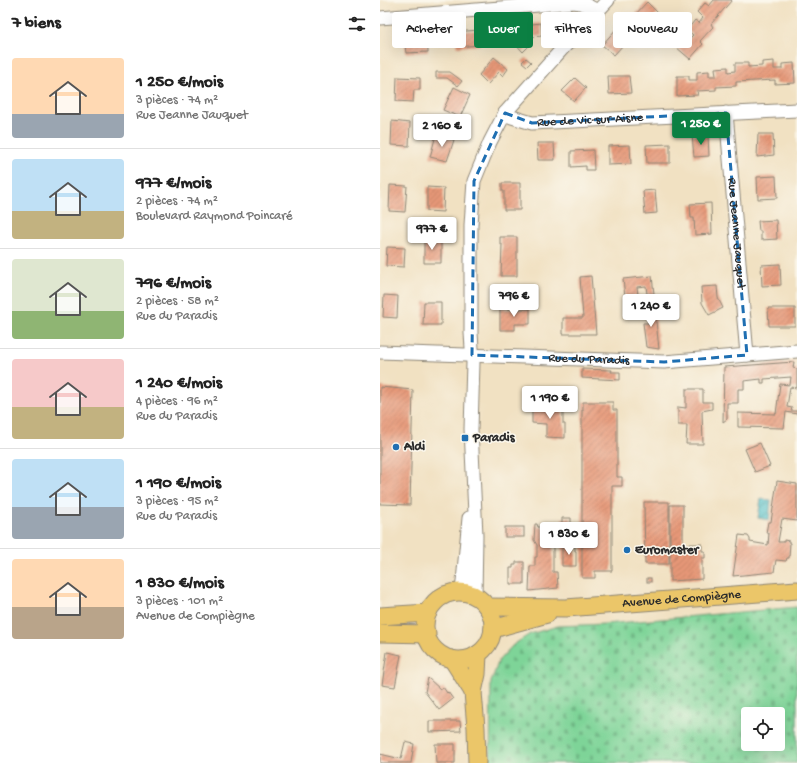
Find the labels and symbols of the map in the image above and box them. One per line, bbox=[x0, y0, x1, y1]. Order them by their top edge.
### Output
street label: Rue de Vic-sur-Aisne bbox=[536, 110, 644, 130]
pin: 1 250 € bbox=[664, 112, 738, 146]
pin: 2 160 € bbox=[405, 114, 479, 148]
street label: Rue Jeanne Jauquet bbox=[724, 177, 749, 292]
pin: 977 € bbox=[404, 217, 460, 251]
pin: 796 € bbox=[486, 284, 542, 318]
pin: 1 240 € bbox=[614, 294, 688, 328]
street label: Rue du Paradis bbox=[548, 350, 631, 368]
pin: 1 190 € bbox=[513, 386, 587, 420]
place label: Paradis bbox=[472, 431, 516, 446]
marker: Paradis bbox=[460, 433, 470, 443]
place label: Aldi bbox=[403, 440, 425, 455]
marker: Aldi bbox=[391, 442, 401, 452]
pin: 1 830 € bbox=[532, 522, 606, 556]
place label: Euromaster bbox=[635, 543, 700, 558]
marker: Euromaster bbox=[622, 545, 632, 555]
street label: Avenue de Compiègne bbox=[622, 587, 742, 611]

